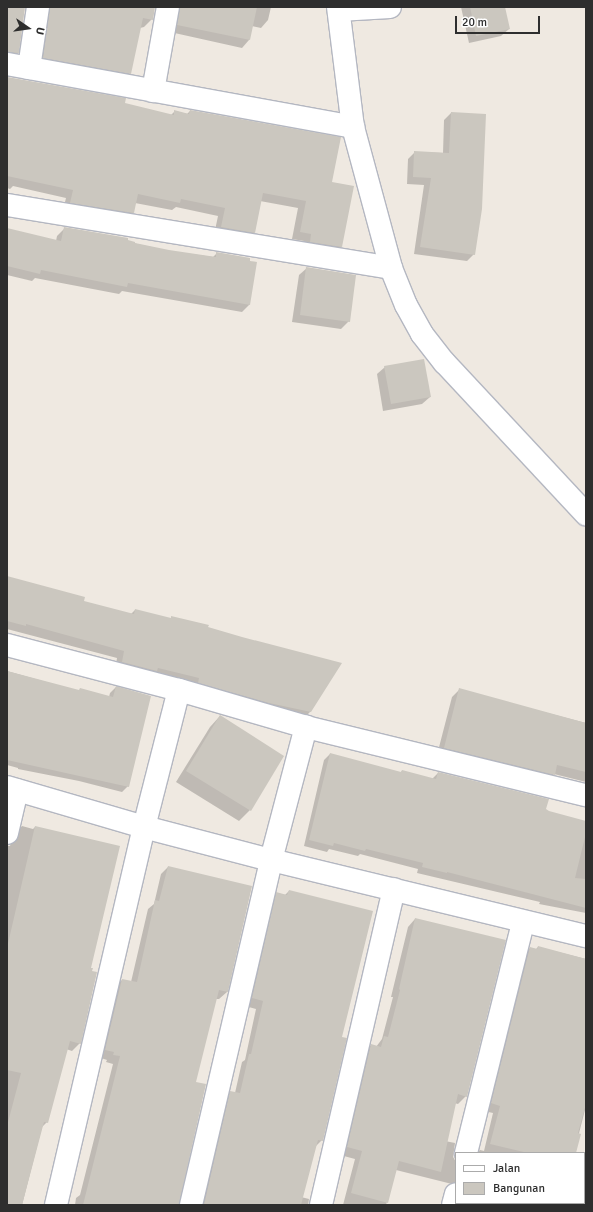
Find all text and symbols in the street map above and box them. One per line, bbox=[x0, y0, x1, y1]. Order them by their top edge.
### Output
north arrow bbox=[8, 8, 48, 48]
scale bar bbox=[457, 8, 542, 34]
text: 20 m bbox=[462, 15, 487, 30]
text: U bbox=[33, 26, 47, 36]
legend bbox=[455, 1152, 585, 1204]
text: Jalan bbox=[493, 1161, 520, 1176]
text: Bangunan bbox=[493, 1181, 545, 1196]

